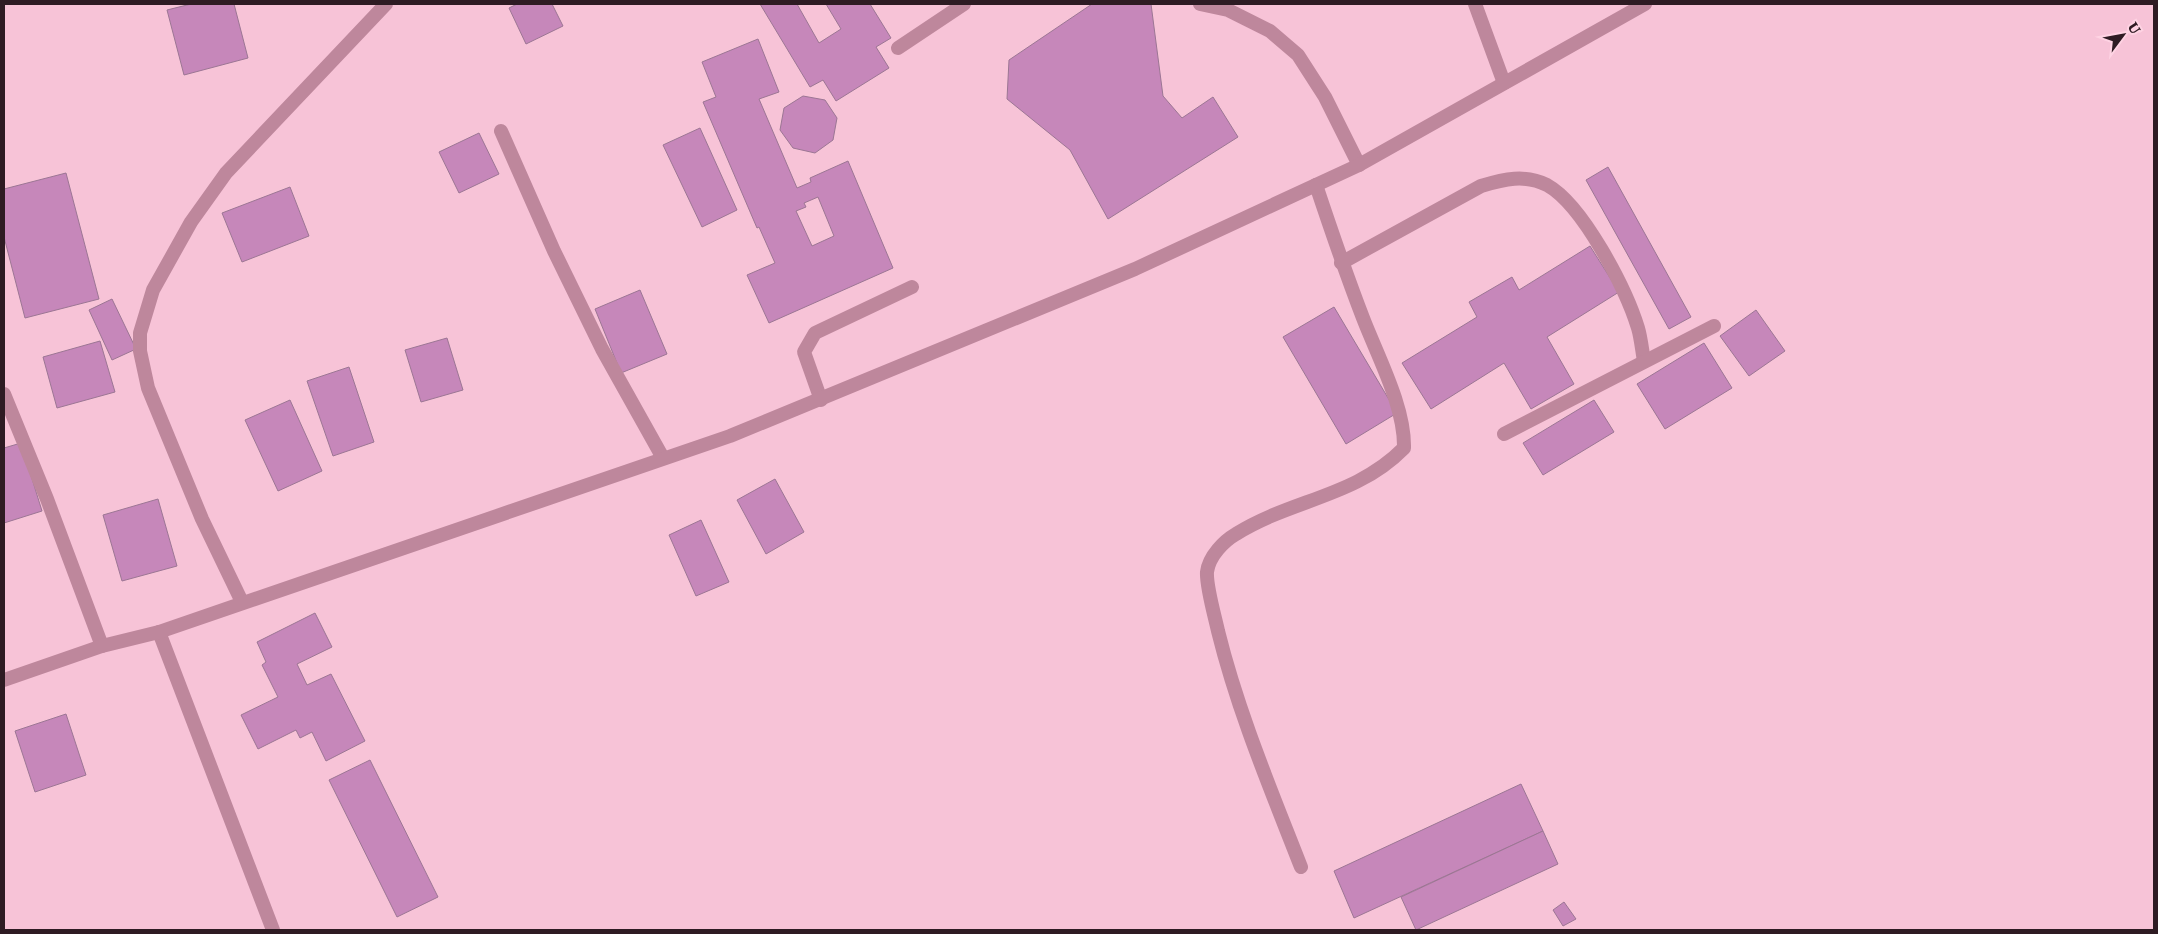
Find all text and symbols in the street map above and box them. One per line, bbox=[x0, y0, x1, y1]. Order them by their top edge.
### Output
north arrow bbox=[2098, 10, 2148, 60]
text: U bbox=[2124, 19, 2144, 37]

